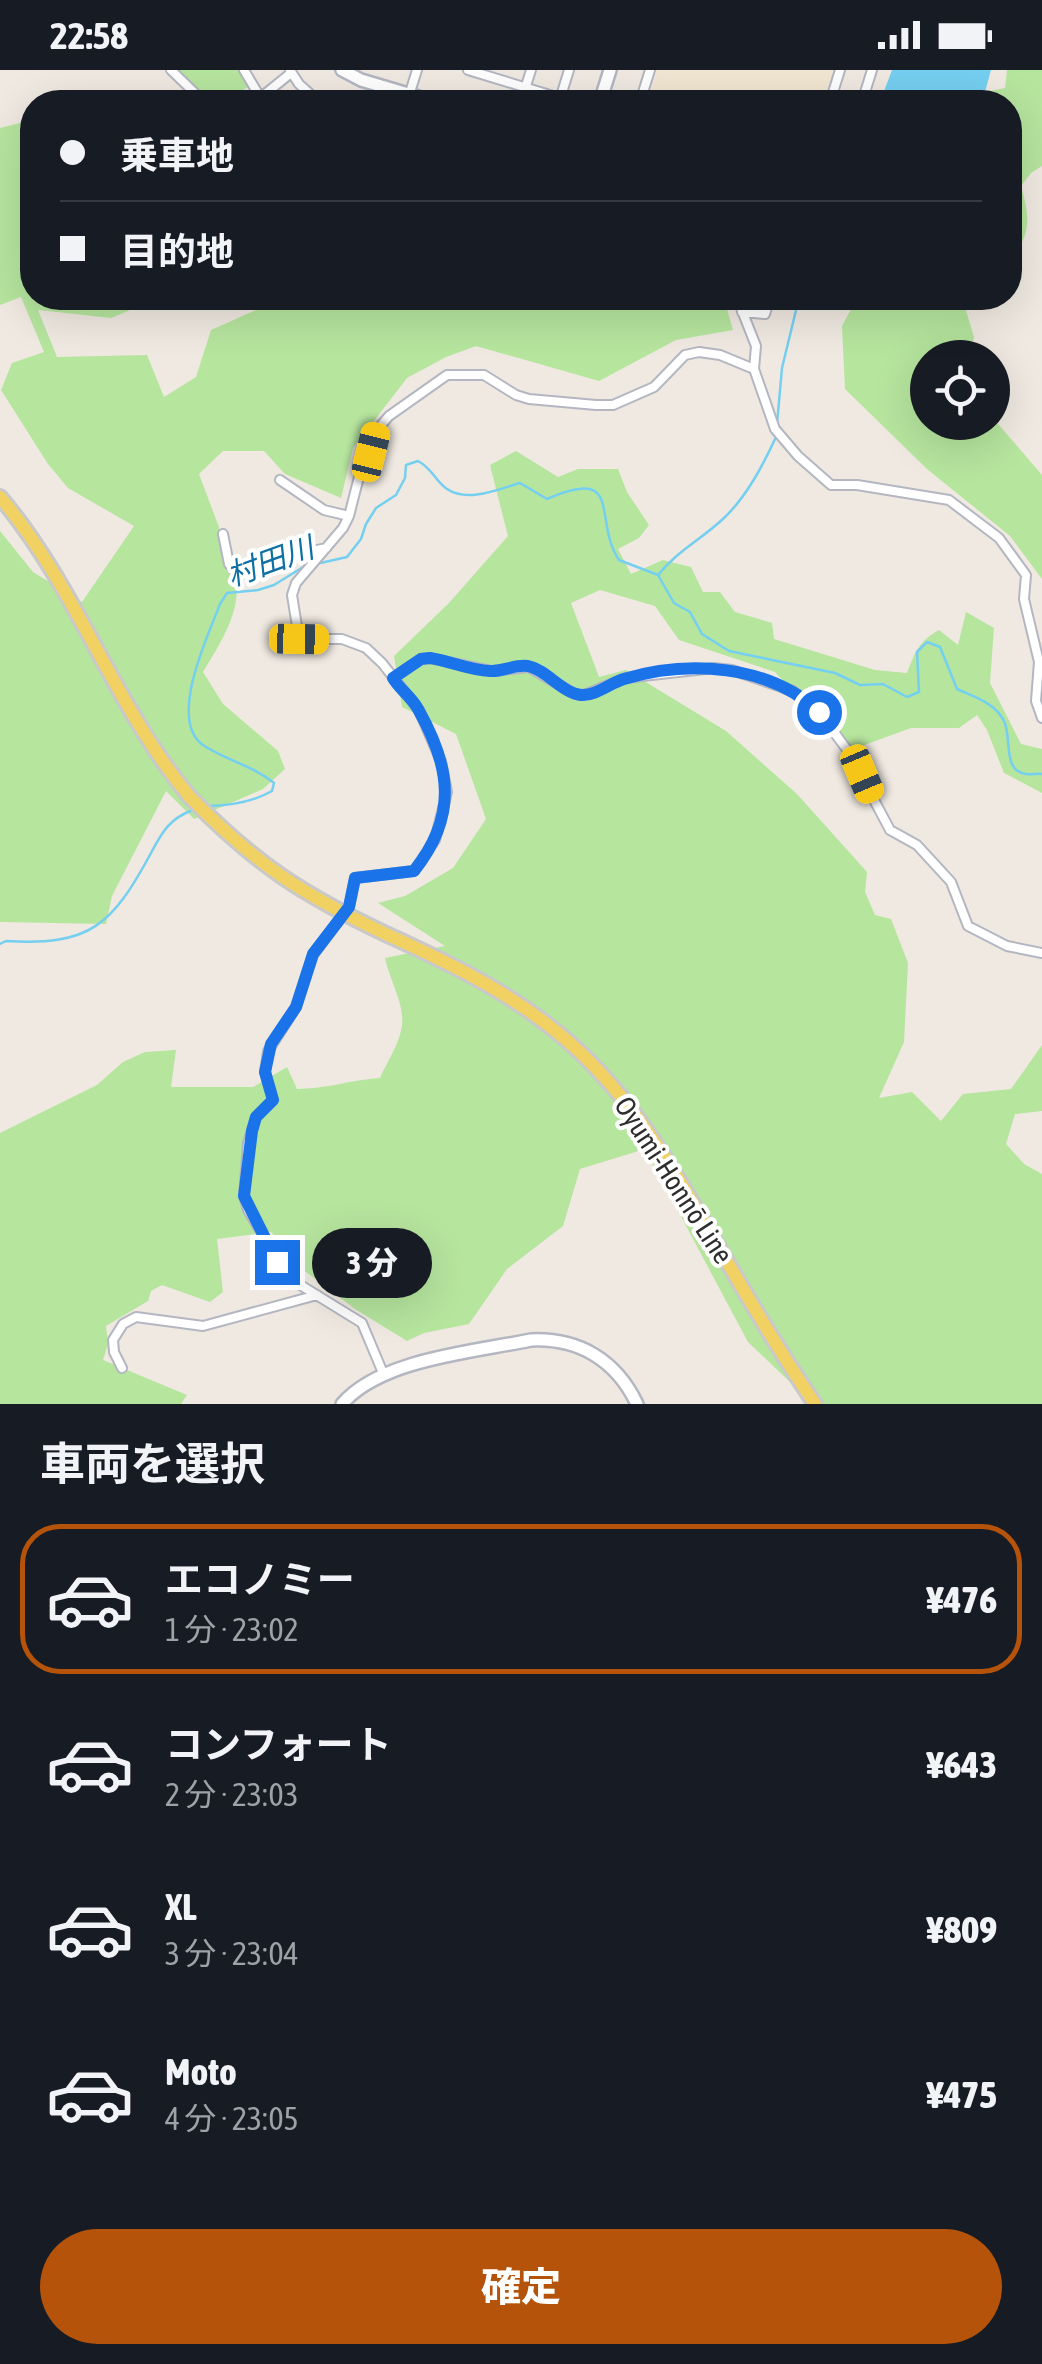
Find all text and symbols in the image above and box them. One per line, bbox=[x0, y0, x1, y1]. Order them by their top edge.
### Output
text: 22:58 bbox=[50, 14, 128, 57]
text: 乗車地 bbox=[120, 134, 234, 177]
text: 目的地 bbox=[120, 230, 234, 273]
map controls bbox=[910, 340, 1010, 440]
button: locate bbox=[910, 340, 1010, 440]
car bbox=[349, 419, 393, 485]
water label: 村田川 bbox=[222, 529, 321, 592]
car bbox=[269, 623, 329, 655]
route start bbox=[797, 690, 842, 735]
car bbox=[836, 741, 888, 807]
street label: Oyumi-Honnō Line bbox=[608, 1091, 740, 1269]
callout: 3 分 bbox=[312, 1227, 432, 1297]
route end bbox=[255, 1240, 300, 1285]
text: 3 分 bbox=[346, 1244, 398, 1281]
text: 車両を選択 bbox=[40, 1438, 265, 1490]
icon: car bbox=[45, 1554, 135, 1644]
text: エコノミー bbox=[165, 1558, 355, 1601]
text: ¥476 bbox=[927, 1578, 997, 1621]
text: 1 分 · 23:02 bbox=[165, 1611, 299, 1648]
icon: car bbox=[45, 1719, 135, 1809]
text: コンフォート bbox=[165, 1723, 392, 1766]
text: ¥643 bbox=[927, 1743, 997, 1786]
text: 2 分 · 23:03 bbox=[165, 1776, 299, 1813]
icon: car bbox=[45, 1884, 135, 1974]
text: XL bbox=[165, 1885, 197, 1928]
text: ¥809 bbox=[927, 1908, 997, 1951]
text: 3 分 · 23:04 bbox=[165, 1935, 299, 1972]
icon: car bbox=[45, 2049, 135, 2139]
text: Moto bbox=[165, 2050, 237, 2093]
text: ¥475 bbox=[927, 2073, 997, 2116]
text: 4 分 · 23:05 bbox=[165, 2100, 299, 2137]
button: 確定 bbox=[40, 2229, 1002, 2344]

